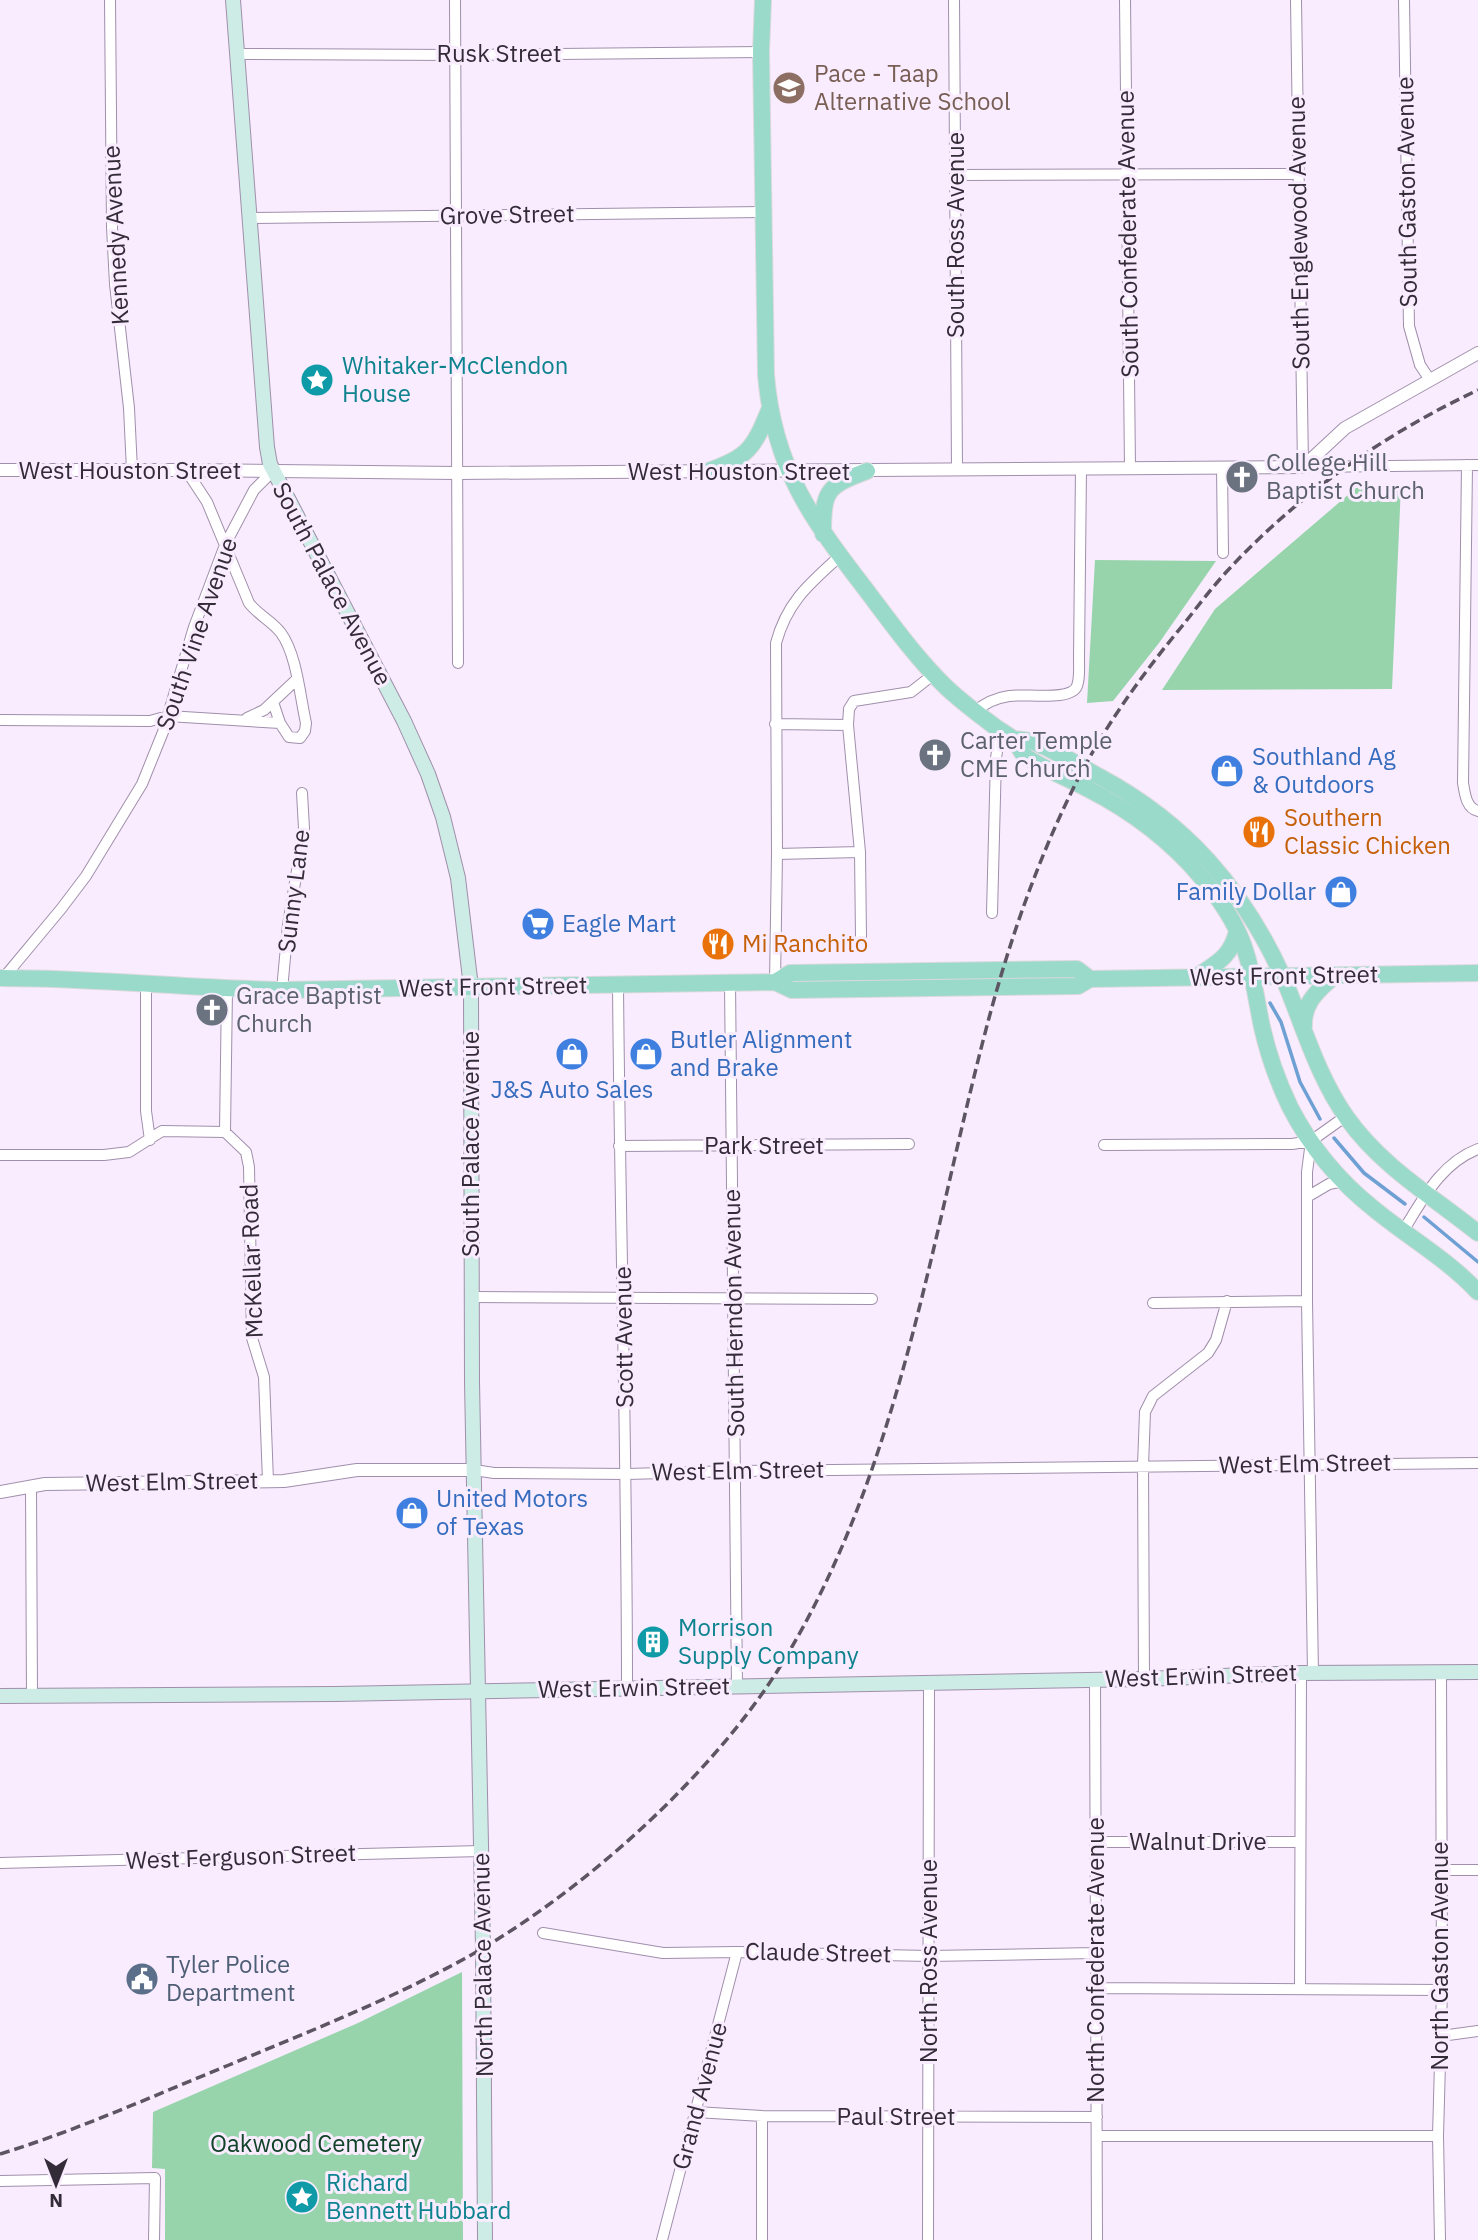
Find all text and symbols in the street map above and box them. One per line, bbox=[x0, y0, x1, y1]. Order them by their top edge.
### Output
street label: Rusk Street bbox=[437, 37, 561, 69]
place label: Pace - Taap Alternative School bbox=[814, 57, 1011, 117]
school or university icon: Pace - Taap Alternative School bbox=[770, 69, 808, 107]
street label: South Gaston Avenue bbox=[1388, 76, 1424, 308]
street label: South Confederate Avenue bbox=[1108, 90, 1146, 378]
street label: South Englewood Avenue bbox=[1280, 96, 1316, 370]
street label: South Ross Avenue bbox=[939, 132, 971, 338]
street label: Kennedy Avenue bbox=[94, 144, 136, 326]
street label: Grove Street bbox=[439, 197, 575, 231]
place label: Whitaker-McClendon House bbox=[342, 349, 568, 409]
place icon: Whitaker-McClendon House bbox=[298, 361, 336, 399]
place label: College Hill Baptist Church bbox=[1266, 446, 1425, 506]
street label: West Houston Street bbox=[19, 454, 241, 486]
street label: West Houston Street bbox=[628, 455, 850, 487]
church icon: College Hill Baptist Church bbox=[1223, 458, 1261, 496]
street label: South Palace Avenue bbox=[266, 476, 400, 691]
street label: South Vine Avenue bbox=[148, 533, 244, 734]
place label: Carter Temple CME Church bbox=[960, 724, 1113, 784]
church icon: Carter Temple CME Church bbox=[916, 736, 954, 774]
place label: Southland Ag & Outdoors bbox=[1252, 740, 1396, 800]
shop icon: Southland Ag & Outdoors bbox=[1208, 752, 1246, 790]
place label: Southern Classic Chicken bbox=[1284, 801, 1451, 861]
restaurant icon: Southern Classic Chicken bbox=[1240, 813, 1278, 851]
street label: Sunny Lane bbox=[270, 827, 316, 954]
shop icon: Family Dollar bbox=[1322, 873, 1360, 911]
place label: Family Dollar bbox=[1176, 875, 1316, 907]
supermarket icon: Eagle Mart bbox=[519, 905, 557, 943]
place label: Eagle Mart bbox=[562, 907, 676, 939]
restaurant icon: Mi Ranchito bbox=[699, 925, 737, 963]
place label: Mi Ranchito bbox=[742, 927, 868, 959]
street label: West Front Street bbox=[1189, 957, 1378, 993]
street label: West Front Street bbox=[398, 968, 587, 1004]
place label: Grace Baptist Church bbox=[236, 979, 382, 1039]
church icon: Grace Baptist Church bbox=[193, 991, 231, 1029]
place label: Butler Alignment and Brake bbox=[670, 1023, 852, 1083]
street label: South Palace Avenue bbox=[454, 1031, 486, 1257]
shop icon: J&S Auto Sales bbox=[553, 1035, 591, 1073]
shop icon: Butler Alignment and Brake bbox=[627, 1035, 665, 1073]
place label: J&S Auto Sales bbox=[490, 1073, 654, 1105]
street label: Park Street bbox=[704, 1129, 824, 1161]
street label: McKellar Road bbox=[232, 1183, 270, 1339]
street label: South Herndon Avenue bbox=[715, 1189, 751, 1437]
street label: Scott Avenue bbox=[606, 1266, 640, 1408]
street label: West Elm Street bbox=[1218, 1445, 1392, 1481]
street label: West Elm Street bbox=[651, 1452, 825, 1488]
street label: West Elm Street bbox=[85, 1463, 259, 1499]
place label: United Motors of Texas bbox=[436, 1482, 588, 1542]
shop icon: United Motors of Texas bbox=[393, 1494, 431, 1532]
place label: Morrison Supply Company bbox=[678, 1611, 859, 1671]
building icon: Morrison Supply Company bbox=[634, 1623, 672, 1661]
street label: West Erwin Street bbox=[1104, 1656, 1298, 1694]
street label: West Erwin Street bbox=[538, 1669, 730, 1705]
street label: North Confederate Avenue bbox=[1079, 1817, 1111, 2103]
street label: Walnut Drive bbox=[1129, 1825, 1267, 1857]
street label: West Ferguson Street bbox=[125, 1836, 357, 1876]
street label: North Gaston Avenue bbox=[1423, 1841, 1455, 2071]
street label: North Palace Avenue bbox=[464, 1853, 500, 2077]
street label: North Ross Avenue bbox=[912, 1859, 944, 2063]
street label: Claude Street bbox=[745, 1935, 892, 1969]
place label: Tyler Police Department bbox=[166, 1948, 296, 2008]
public building icon: Tyler Police Department bbox=[123, 1960, 161, 1998]
street label: Grand Avenue bbox=[664, 2018, 734, 2173]
street label: Paul Street bbox=[837, 2100, 955, 2132]
park label: Oakwood Cemetery bbox=[210, 2127, 422, 2159]
north arrow bbox=[21, 2149, 91, 2219]
place label: Richard Bennett Hubbard bbox=[326, 2166, 511, 2226]
place icon: Richard Bennett Hubbard bbox=[283, 2178, 321, 2216]
text: N bbox=[49, 2189, 63, 2213]

